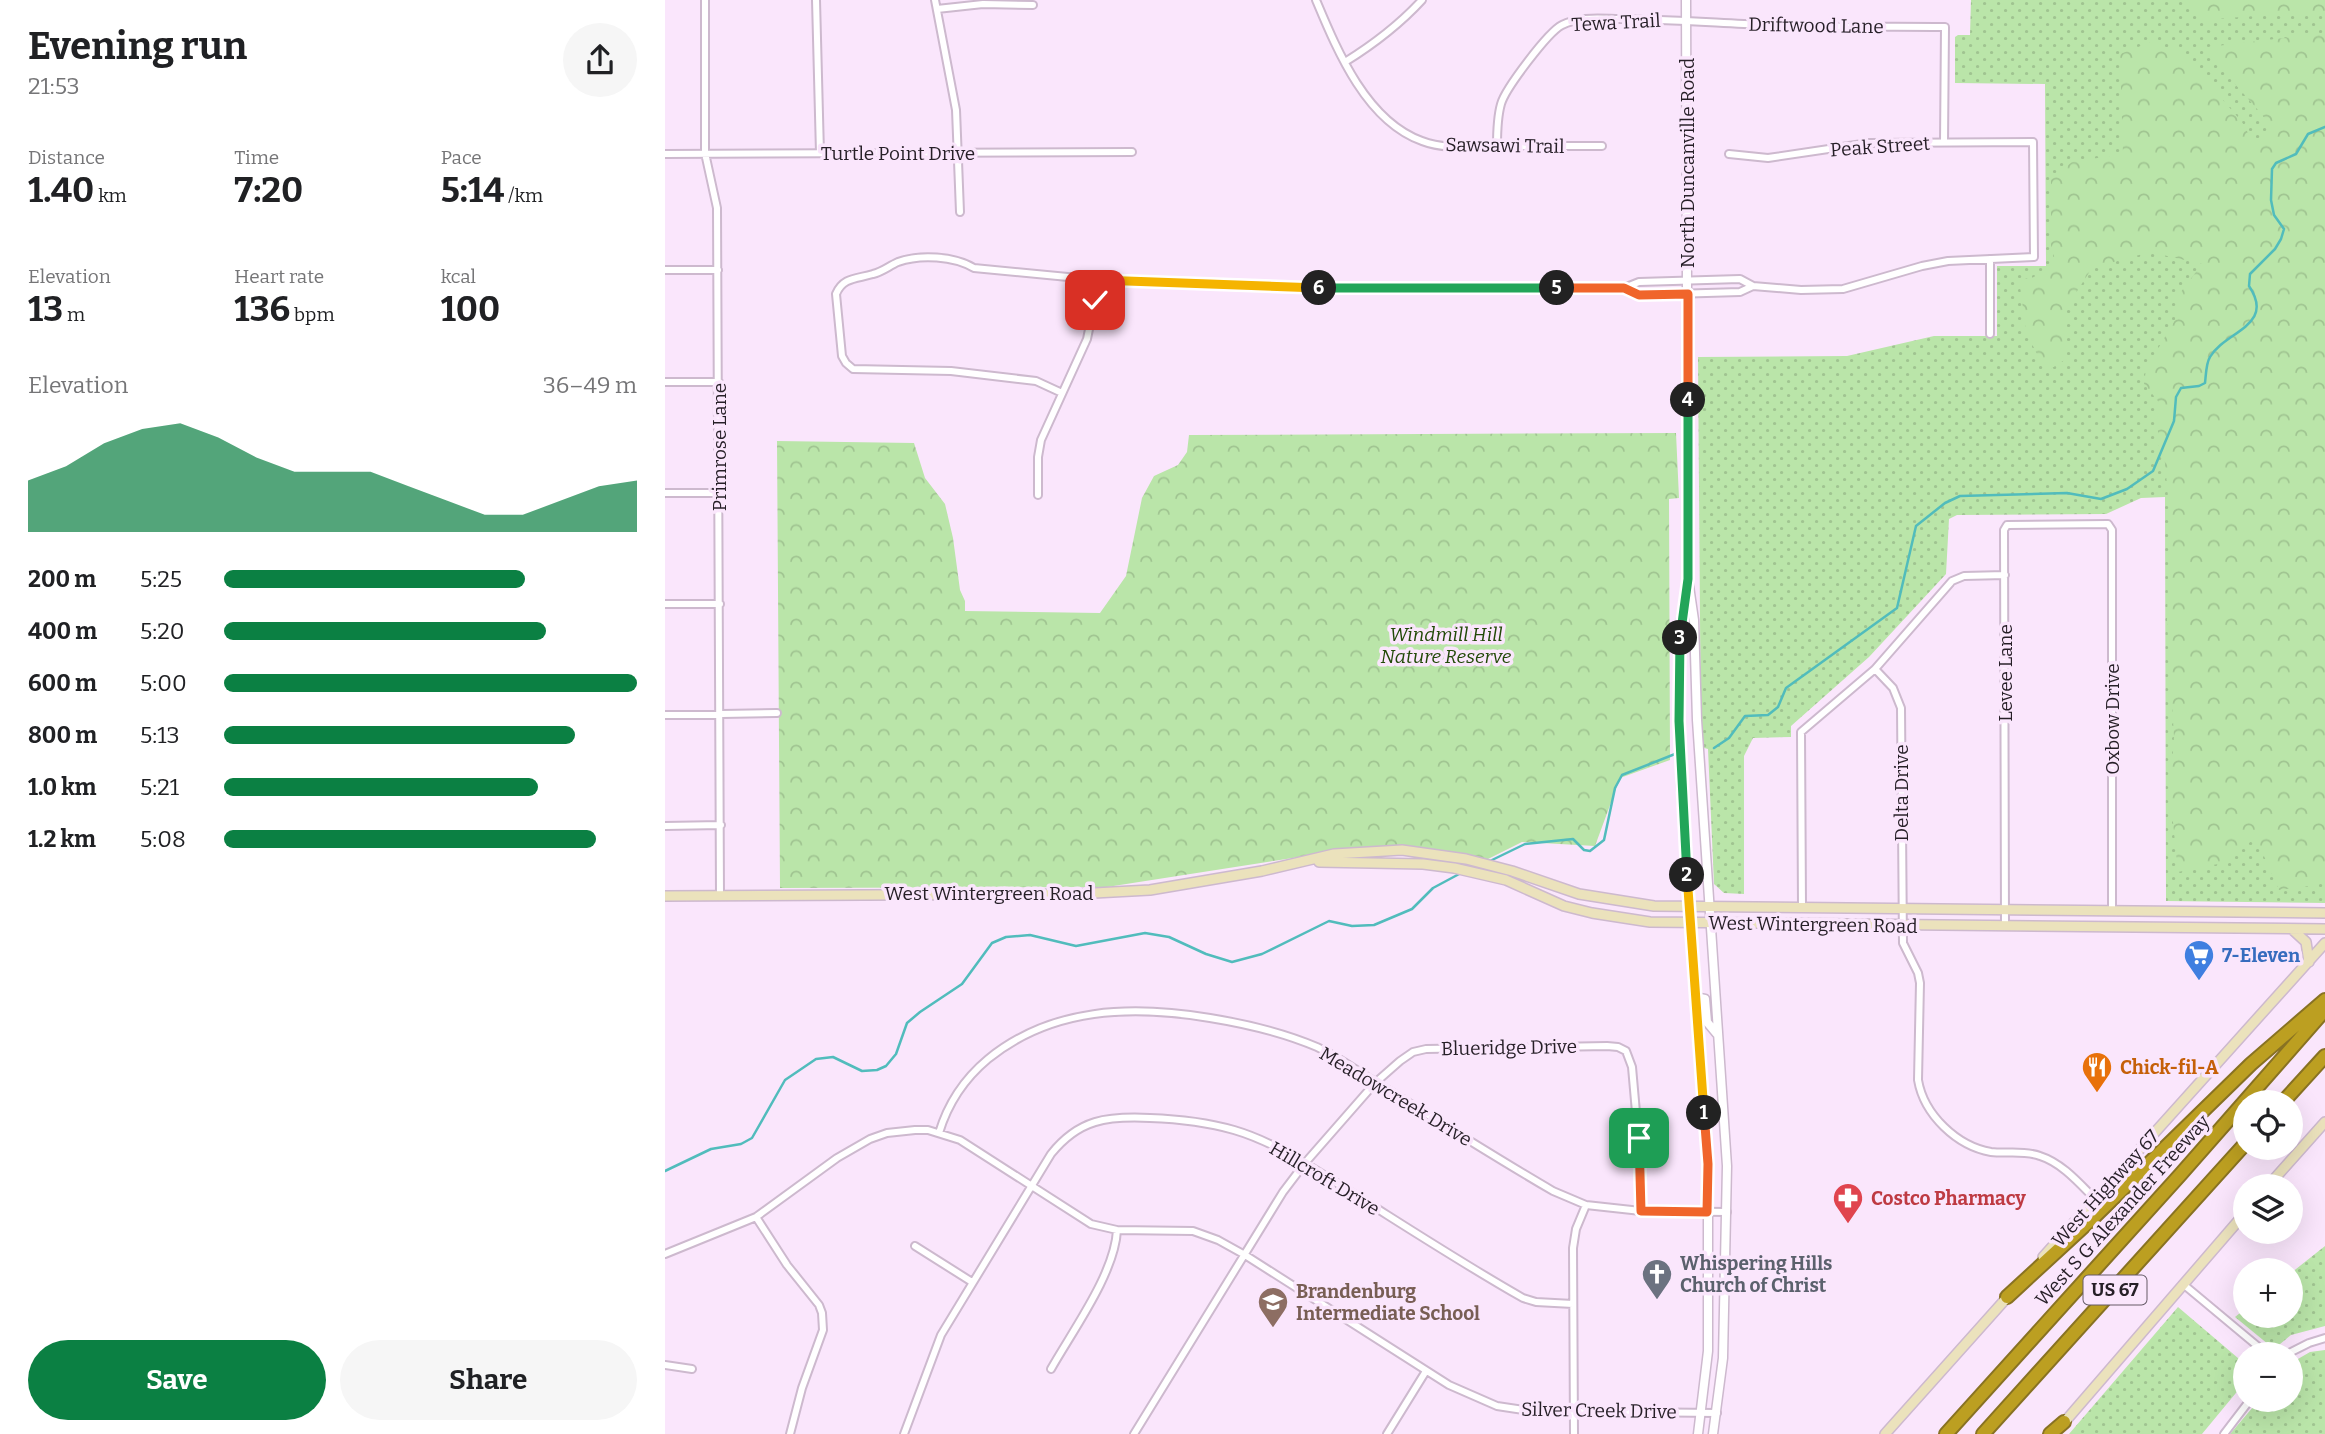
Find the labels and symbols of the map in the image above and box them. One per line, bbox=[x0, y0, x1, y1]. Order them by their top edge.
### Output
street label: Tewa Trail bbox=[1571, 9, 1661, 36]
street label: Driftwood Lane bbox=[1748, 13, 1884, 38]
street label: North Duncanville Road bbox=[1676, 58, 1699, 268]
street label: Peak Street bbox=[1829, 132, 1931, 161]
street label: Sawsawi Trail bbox=[1445, 133, 1565, 158]
street label: Turtle Point Drive bbox=[821, 142, 975, 165]
pin bbox=[1065, 270, 1125, 330]
pin: 6 bbox=[1301, 270, 1337, 306]
pin: 5 bbox=[1539, 270, 1575, 306]
pin: 4 bbox=[1671, 382, 1705, 418]
street label: Primrose Lane bbox=[708, 383, 731, 511]
pin: 3 bbox=[1663, 620, 1697, 656]
park label: Windmill Hill Nature Reserve bbox=[1381, 623, 1512, 668]
street label: Levee Lane bbox=[1994, 624, 2017, 722]
street label: Oxbow Drive bbox=[2101, 663, 2124, 775]
street label: Delta Drive bbox=[1890, 744, 1913, 842]
pin: 2 bbox=[1669, 858, 1705, 892]
street label: West Wintergreen Road bbox=[884, 882, 1094, 905]
street label: West Wintergreen Road bbox=[1708, 911, 1918, 938]
supermarket icon: 7-Eleven bbox=[2182, 938, 2216, 982]
place label: 7-Eleven bbox=[2222, 944, 2301, 967]
street label: Blueridge Drive bbox=[1441, 1035, 1577, 1060]
street label: Meadowcreek Drive bbox=[1315, 1042, 1476, 1151]
restaurant icon: Chick-fil-A bbox=[2080, 1050, 2114, 1094]
place label: Chick-fil-A bbox=[2120, 1056, 2219, 1079]
pin: 1 bbox=[1686, 1096, 1721, 1130]
pin bbox=[1609, 1108, 1669, 1168]
street label: West S G Alexander Freeway bbox=[2030, 1109, 2215, 1311]
street label: West Highway 67 bbox=[2047, 1125, 2164, 1252]
street label: Hillcroft Drive bbox=[1265, 1137, 1384, 1220]
pharmacy icon: Costco Pharmacy bbox=[1831, 1181, 1865, 1225]
place label: Costco Pharmacy bbox=[1871, 1187, 2026, 1210]
place label: Whispering Hills Church of Christ bbox=[1680, 1252, 1832, 1297]
church icon: Whispering Hills Church of Christ bbox=[1640, 1257, 1674, 1301]
road number: US 67 bbox=[2083, 1275, 2147, 1304]
place label: Brandenburg Intermediate School bbox=[1296, 1280, 1480, 1325]
school or university icon: Brandenburg Intermediate School bbox=[1256, 1285, 1290, 1329]
street label: Silver Creek Drive bbox=[1521, 1398, 1677, 1423]

